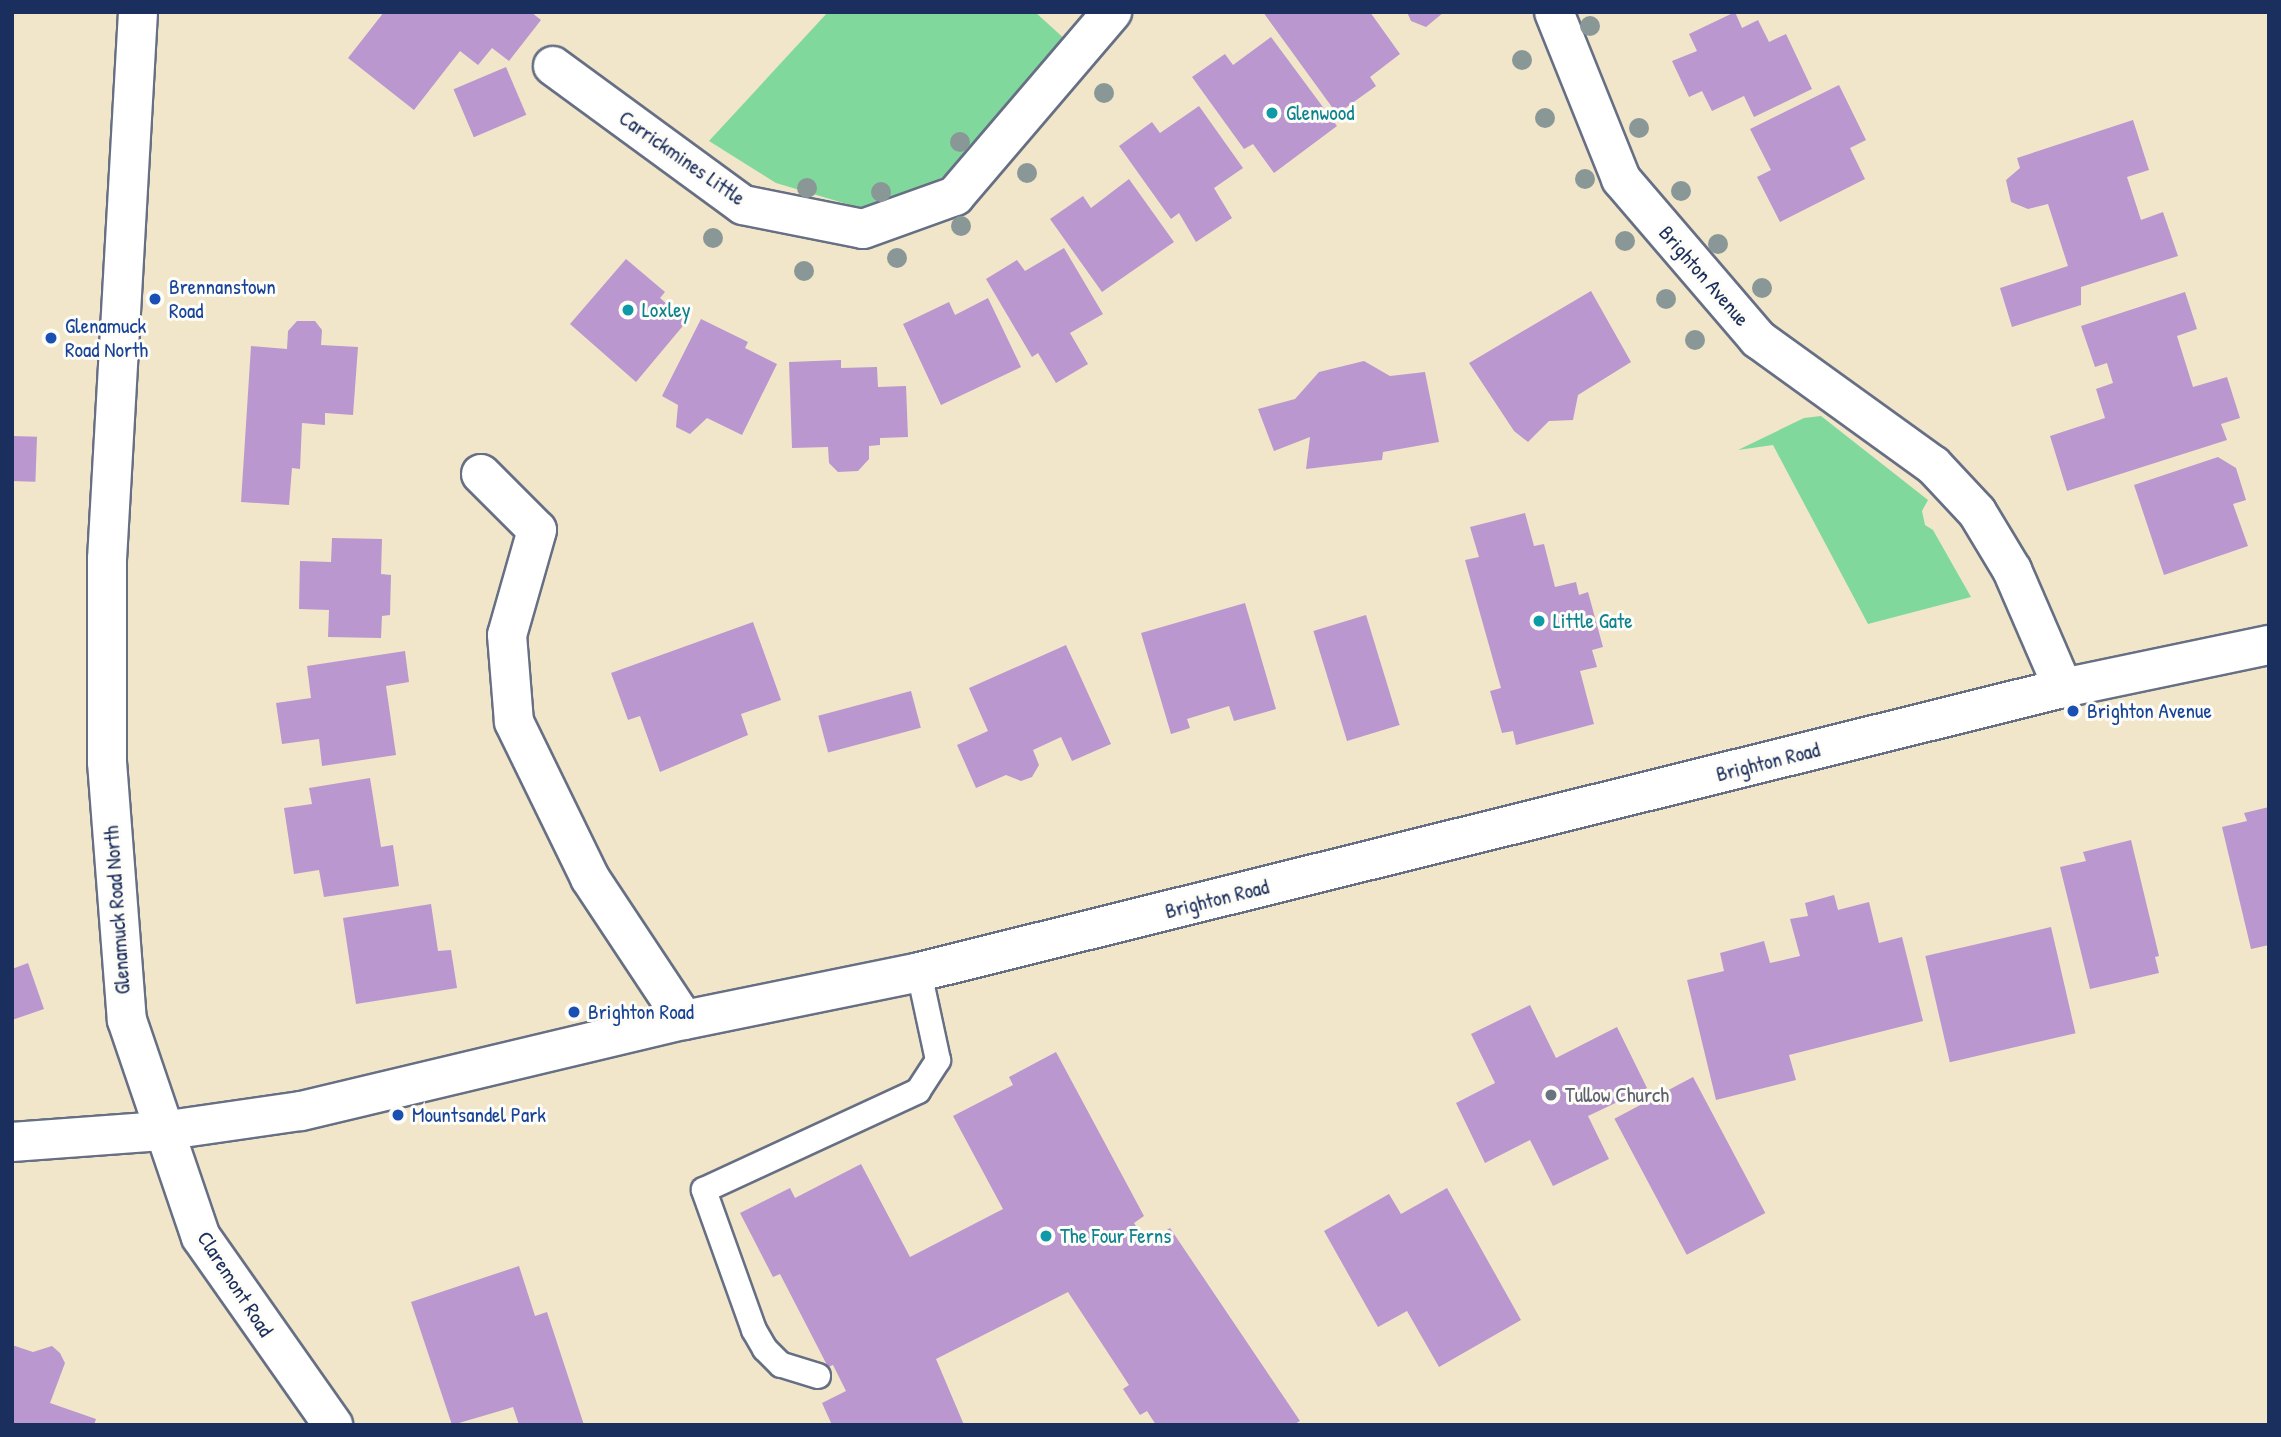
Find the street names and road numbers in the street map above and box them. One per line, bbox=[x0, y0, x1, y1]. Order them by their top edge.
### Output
street label: Carrickmines Little bbox=[614, 105, 750, 211]
street label: Brighton Avenue bbox=[1654, 221, 1754, 331]
street label: Brighton Road bbox=[1714, 737, 1822, 787]
street label: Glenamuck Road North bbox=[99, 825, 135, 995]
street label: Brighton Road bbox=[1163, 874, 1271, 924]
street label: Claremont Road bbox=[192, 1227, 278, 1341]

